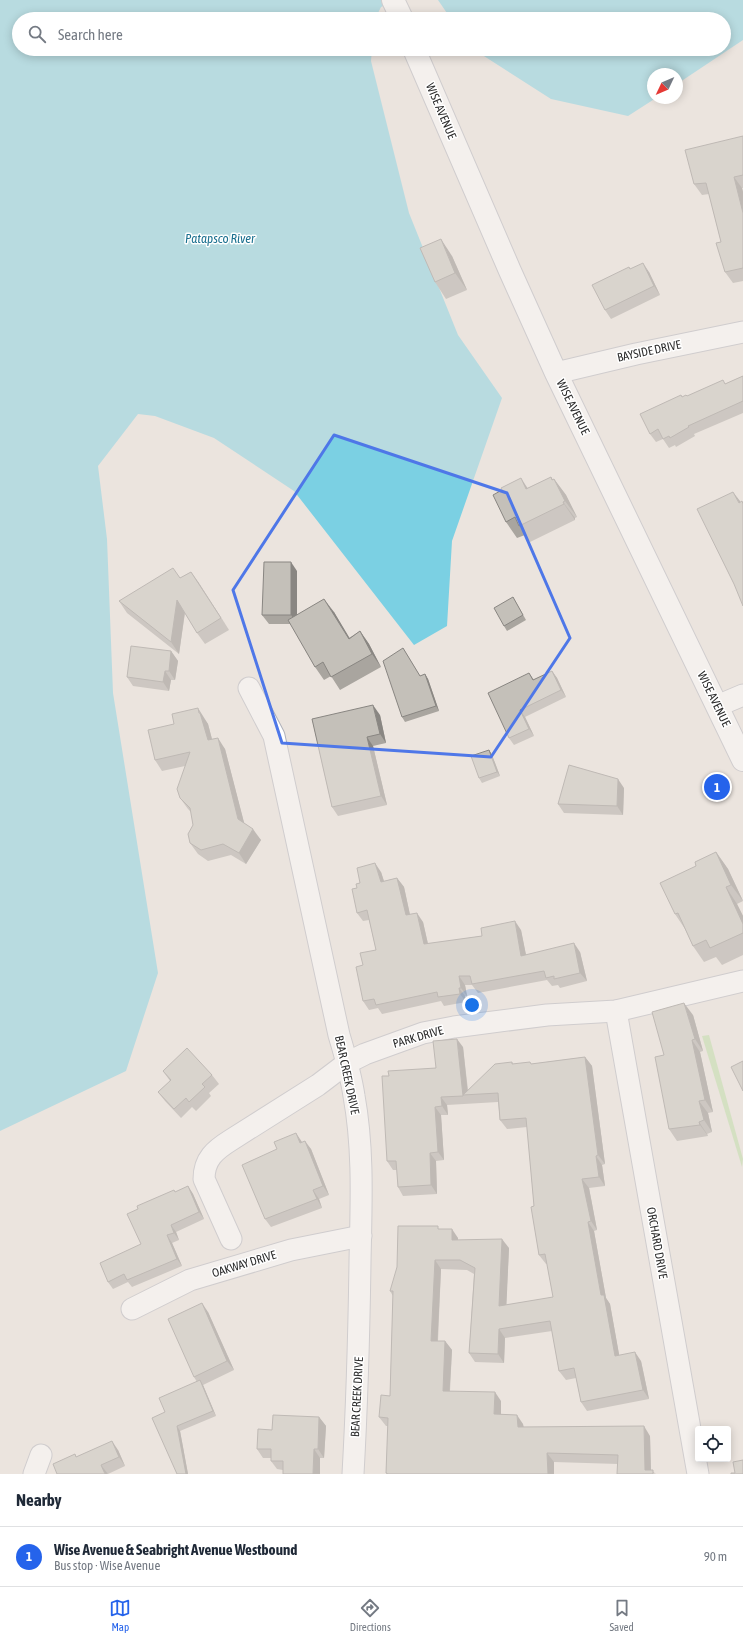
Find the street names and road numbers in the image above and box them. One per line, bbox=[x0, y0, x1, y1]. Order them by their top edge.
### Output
street label: WISE AVENUE bbox=[423, 81, 459, 141]
street label: BAYSIDE DRIVE bbox=[616, 337, 682, 365]
street label: WISE AVENUE bbox=[554, 377, 592, 437]
street label: WISE AVENUE bbox=[695, 669, 733, 729]
street label: PARK DRIVE bbox=[391, 1023, 445, 1051]
street label: BEAR CREEK DRIVE bbox=[332, 1034, 362, 1116]
street label: ORCHARD DRIVE bbox=[644, 1206, 670, 1280]
street label: OAKWAY DRIVE bbox=[210, 1248, 278, 1280]
street label: BEAR CREEK DRIVE bbox=[348, 1357, 366, 1437]

